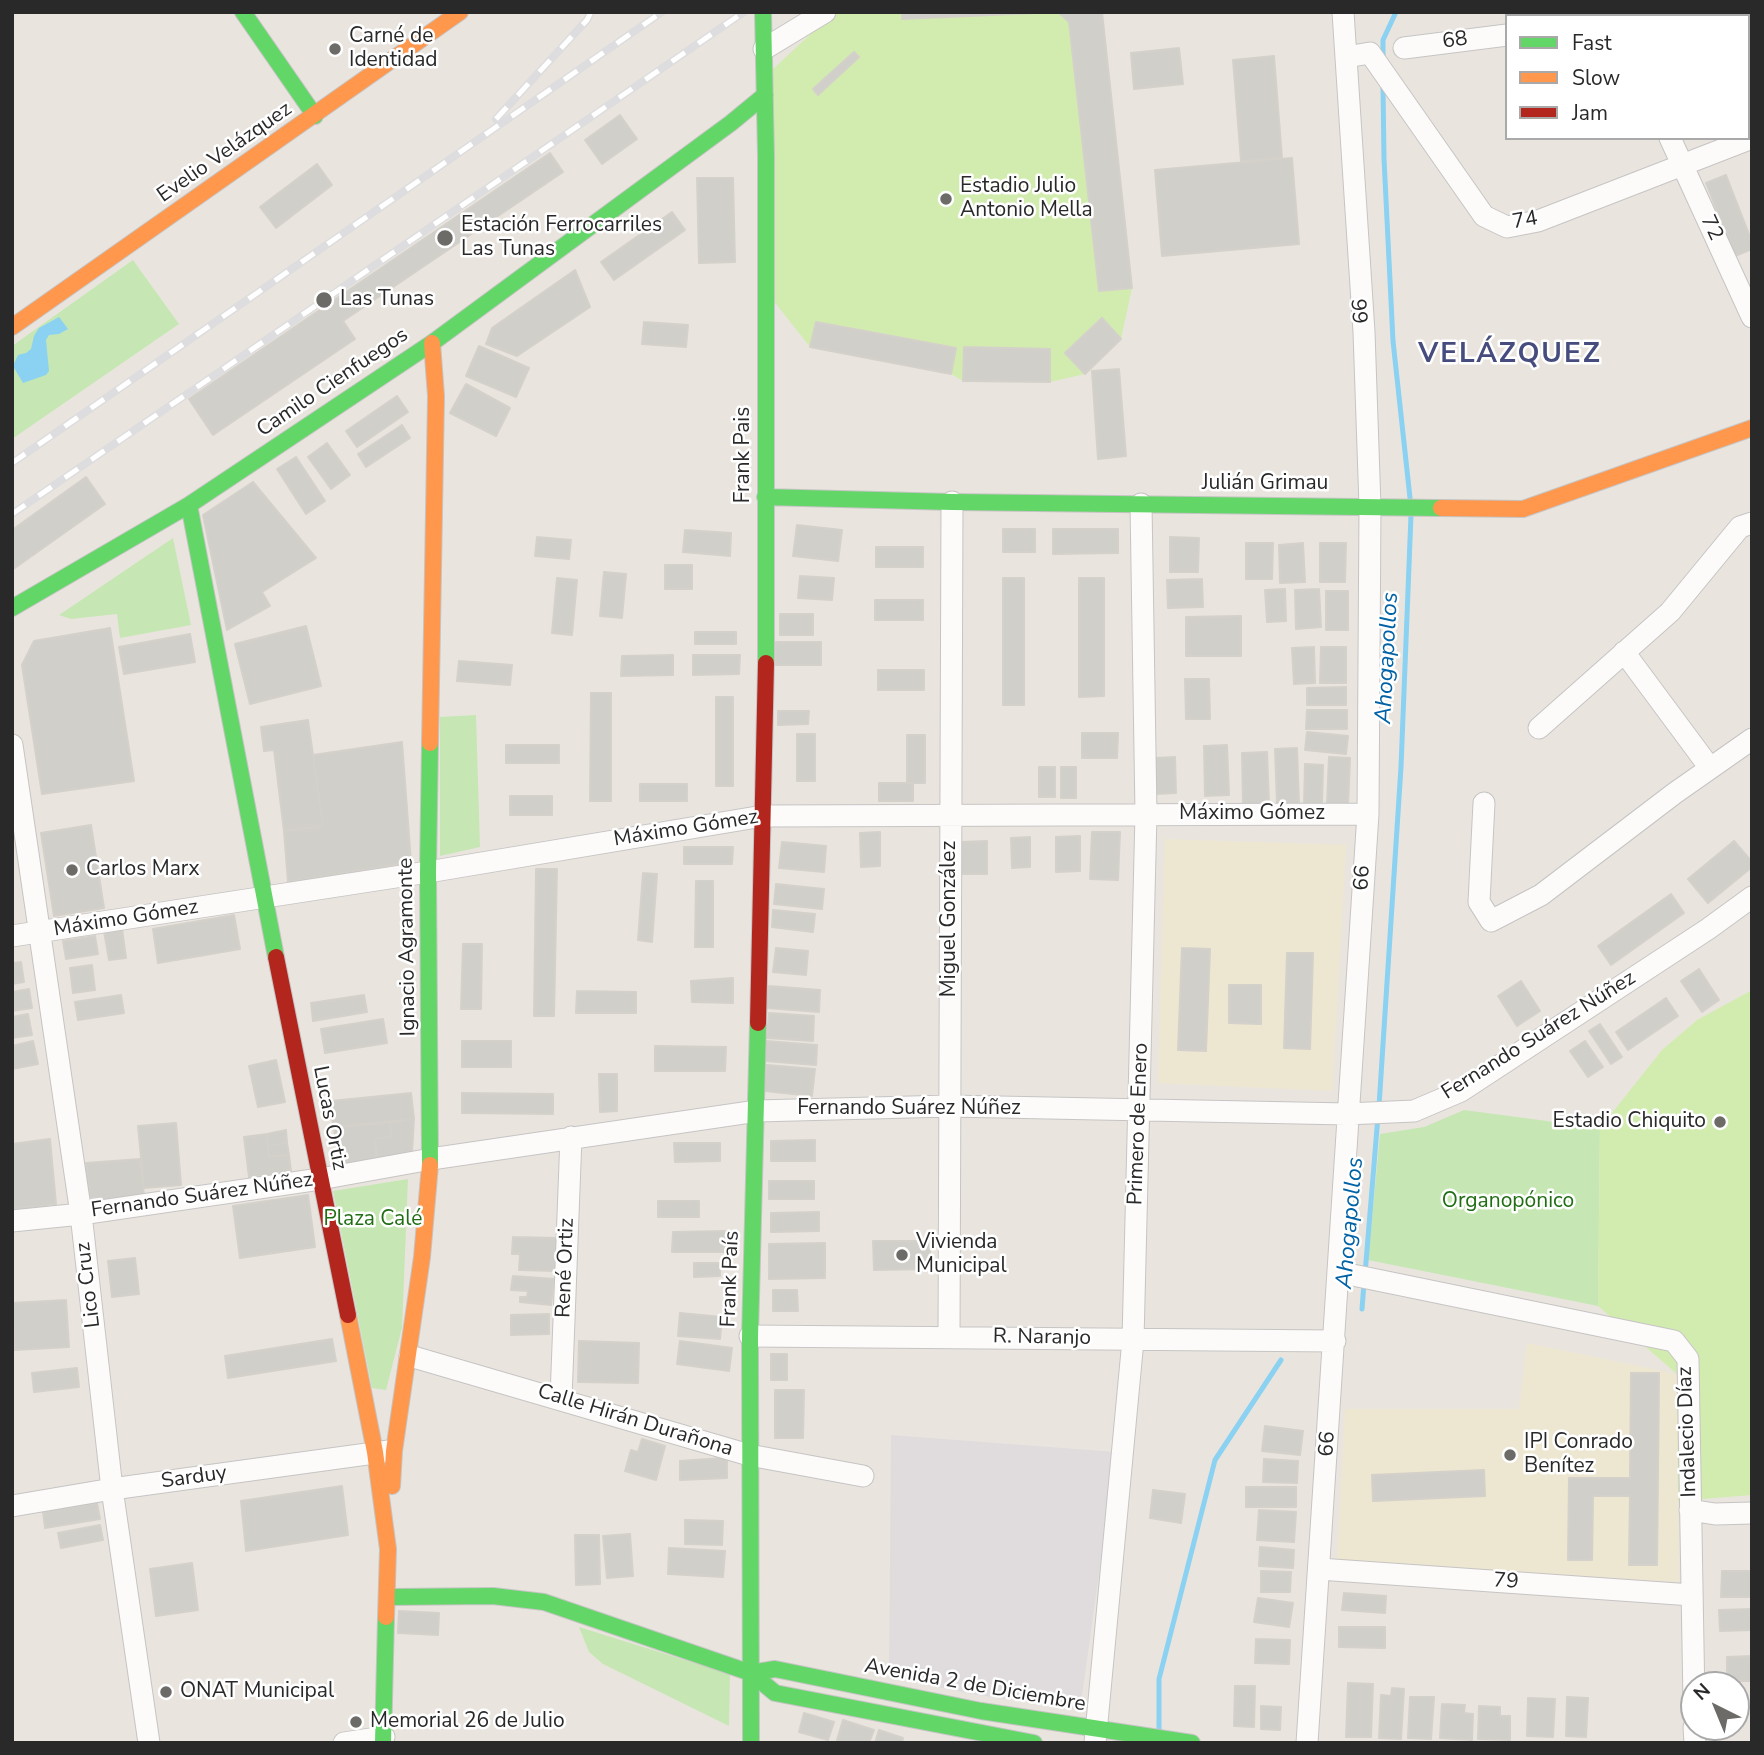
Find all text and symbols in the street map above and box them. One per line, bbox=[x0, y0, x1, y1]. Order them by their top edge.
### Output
legend bbox=[1505, 14, 1750, 140]
place label: Carné de Identidad bbox=[349, 24, 438, 74]
street label: 68 bbox=[1441, 27, 1469, 55]
text: Fast bbox=[1572, 29, 1612, 57]
marker: Carné de Identidad bbox=[327, 41, 343, 57]
text: Slow bbox=[1572, 64, 1620, 92]
street label: Evelio Velázquez bbox=[153, 97, 297, 209]
text: Jam bbox=[1572, 99, 1608, 127]
place label: Estadio Julio Antonio Mella bbox=[960, 174, 1093, 224]
marker: Estadio Julio Antonio Mella bbox=[938, 191, 954, 207]
street label: 74 bbox=[1510, 206, 1540, 236]
street label: 72 bbox=[1694, 211, 1728, 245]
place label: Estación Ferrocarriles Las Tunas bbox=[461, 213, 662, 263]
marker: Estación Ferrocarriles Las Tunas bbox=[435, 228, 455, 248]
place label: Las Tunas bbox=[340, 287, 434, 313]
marker: Las Tunas bbox=[314, 290, 334, 310]
street label: 66 bbox=[1349, 298, 1375, 324]
street label: Camilo Cienfuegos bbox=[253, 323, 413, 443]
district label: VELÁZQUEZ bbox=[1419, 338, 1601, 372]
street label: Frank Pais bbox=[731, 407, 757, 503]
street label: Julián Grimau bbox=[1202, 471, 1328, 497]
water label: Ahogapollos bbox=[1371, 591, 1405, 725]
street label: Máximo Gómez bbox=[1179, 801, 1325, 827]
street label: Máximo Gómez bbox=[612, 805, 760, 853]
street label: Miguel González bbox=[937, 841, 963, 997]
place label: Carlos Marx bbox=[86, 857, 199, 883]
street label: Ignacio Agramonte bbox=[394, 858, 422, 1036]
marker: Carlos Marx bbox=[64, 862, 80, 878]
street label: 66 bbox=[1350, 865, 1376, 891]
street label: Máximo Gómez bbox=[52, 895, 200, 943]
street label: Fernando Suárez Núñez bbox=[1437, 966, 1641, 1106]
street label: Primero de Enero bbox=[1124, 1042, 1154, 1206]
street label: Lucas Ortiz bbox=[307, 1064, 351, 1172]
street label: Fernando Suárez Núñez bbox=[797, 1096, 1021, 1122]
place label: Estadio Chiquito bbox=[1553, 1109, 1706, 1135]
marker: Estadio Chiquito bbox=[1712, 1114, 1728, 1130]
water label: Ahogapollos bbox=[1332, 1156, 1370, 1290]
street label: Fernando Suárez Núñez bbox=[90, 1168, 314, 1224]
park label: Organopónico bbox=[1442, 1189, 1574, 1215]
park label: Plaza Calé bbox=[324, 1207, 422, 1233]
street label: René Ortiz bbox=[552, 1218, 580, 1318]
street label: Frank País bbox=[717, 1230, 745, 1328]
place label: Vivienda Municipal bbox=[916, 1230, 1007, 1280]
street label: Lico Cruz bbox=[71, 1241, 107, 1329]
marker: Vivienda Municipal bbox=[894, 1247, 910, 1263]
street label: R. Naranjo bbox=[993, 1325, 1091, 1351]
street label: Indalecio Díaz bbox=[1673, 1366, 1703, 1498]
street label: Calle Hirán Durañona bbox=[534, 1379, 736, 1463]
place label: IPI Conrado Benítez bbox=[1524, 1430, 1633, 1480]
street label: 66 bbox=[1315, 1431, 1341, 1457]
marker: IPI Conrado Benítez bbox=[1502, 1447, 1518, 1463]
street label: Sarduy bbox=[159, 1461, 229, 1495]
street label: 79 bbox=[1493, 1569, 1519, 1595]
street label: Avenida 2 de Diciembre bbox=[863, 1654, 1087, 1718]
north arrow bbox=[1680, 1671, 1750, 1741]
text: N bbox=[1688, 1678, 1716, 1706]
place label: ONAT Municipal bbox=[180, 1679, 334, 1705]
marker: ONAT Municipal bbox=[158, 1684, 174, 1700]
place label: Memorial 26 de Julio bbox=[370, 1709, 565, 1735]
marker: Memorial 26 de Julio bbox=[348, 1714, 364, 1730]

